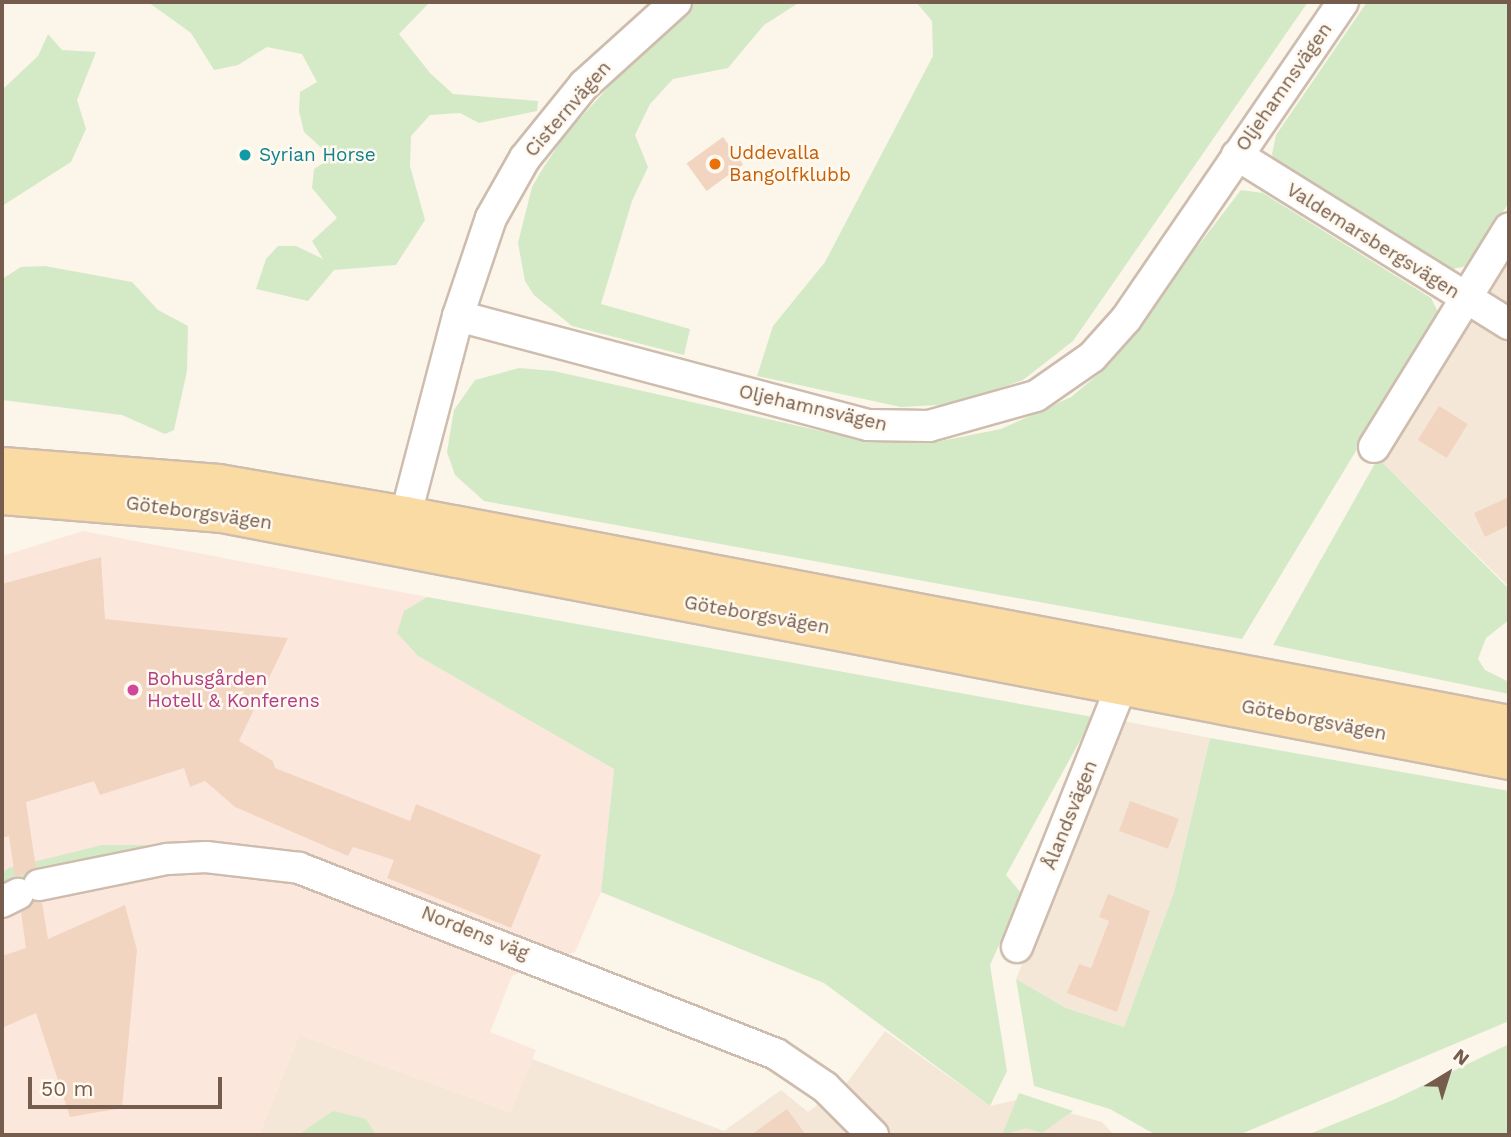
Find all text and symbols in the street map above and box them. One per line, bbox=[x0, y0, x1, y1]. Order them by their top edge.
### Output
street label: Oljehamnsvägen bbox=[1231, 18, 1337, 156]
street label: Cisternvägen bbox=[520, 56, 616, 162]
place label: Uddevalla Bangolfklubb bbox=[729, 142, 851, 186]
place label: Syrian Horse bbox=[259, 144, 376, 166]
marker: Syrian Horse bbox=[237, 147, 253, 163]
marker: Uddevalla Bangolfklubb bbox=[707, 156, 723, 172]
street label: Valdemarsbergsvägen bbox=[1282, 178, 1464, 304]
street label: Oljehamnsvägen bbox=[737, 380, 889, 436]
street label: Göteborgsvägen bbox=[124, 491, 274, 535]
street label: Göteborgsvägen bbox=[682, 591, 832, 639]
place label: Bohusgården Hotell & Konferens bbox=[147, 668, 320, 712]
marker: Bohusgården Hotell & Konferens bbox=[125, 682, 141, 698]
street label: Göteborgsvägen bbox=[1239, 695, 1389, 745]
street label: Ålandsvägen bbox=[1038, 757, 1102, 873]
street label: Nordens väg bbox=[418, 901, 532, 965]
north arrow bbox=[1413, 1039, 1483, 1109]
text: N bbox=[1449, 1044, 1474, 1070]
scale bar bbox=[32, 1064, 226, 1108]
text: 50 m bbox=[41, 1076, 93, 1101]

